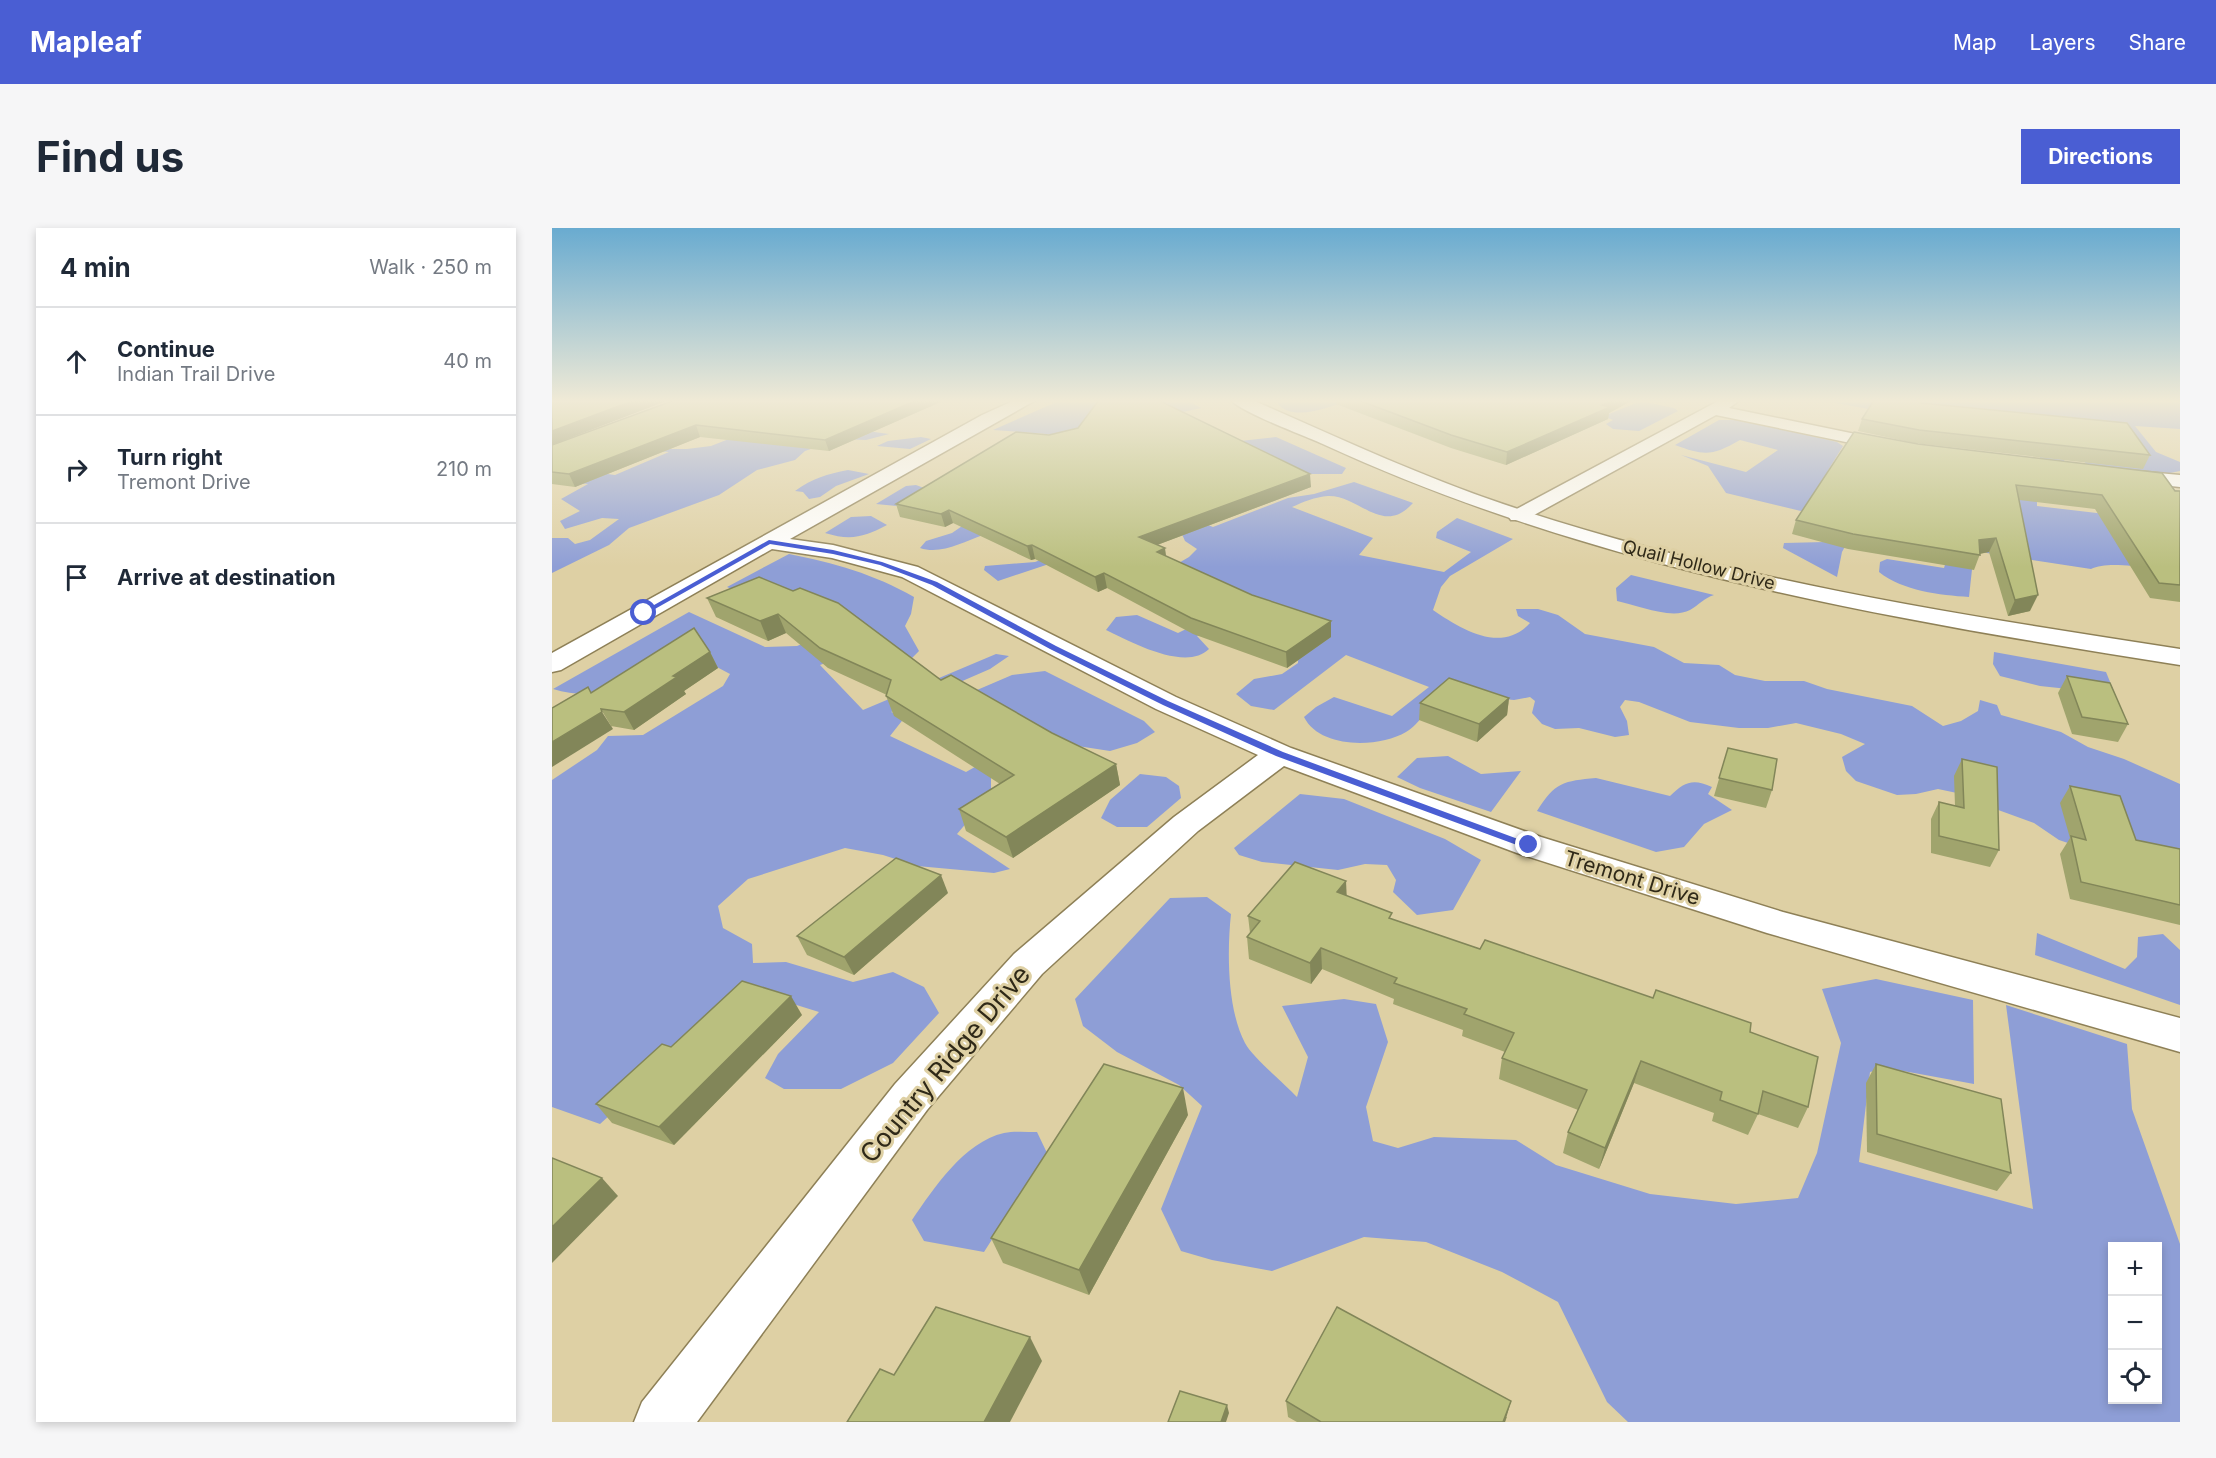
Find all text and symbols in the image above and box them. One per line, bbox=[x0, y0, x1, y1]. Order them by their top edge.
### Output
text: Mapleaf bbox=[30, 25, 142, 59]
text: Map bbox=[1953, 30, 1997, 55]
text: Layers bbox=[2030, 30, 2096, 55]
text: Share bbox=[2129, 30, 2186, 55]
button: Directions bbox=[2021, 129, 2180, 184]
text: Find us bbox=[36, 131, 184, 182]
text: 4 min bbox=[60, 252, 131, 283]
text: Walk · 250 m bbox=[369, 255, 492, 279]
text: Continue bbox=[117, 336, 215, 362]
icon: ahead bbox=[60, 345, 93, 378]
text: 40 m bbox=[443, 349, 492, 373]
text: Indian Trail Drive bbox=[117, 362, 275, 386]
text: Turn right bbox=[117, 444, 223, 470]
icon: right bbox=[60, 453, 93, 486]
text: 210 m bbox=[436, 457, 492, 481]
text: Tremont Drive bbox=[117, 470, 251, 494]
street label: Quail Hollow Drive bbox=[1621, 535, 1777, 594]
icon: arrive bbox=[60, 561, 93, 594]
text: Arrive at destination bbox=[117, 564, 336, 590]
route start bbox=[630, 599, 656, 625]
route end bbox=[1515, 831, 1541, 857]
street label: Tremont Drive bbox=[1561, 845, 1703, 910]
street label: Country Ridge Drive bbox=[853, 959, 1036, 1169]
map controls bbox=[2108, 1242, 2162, 1404]
button: + bbox=[2108, 1242, 2162, 1296]
button: − bbox=[2108, 1296, 2162, 1350]
button: locate bbox=[2108, 1350, 2162, 1404]

